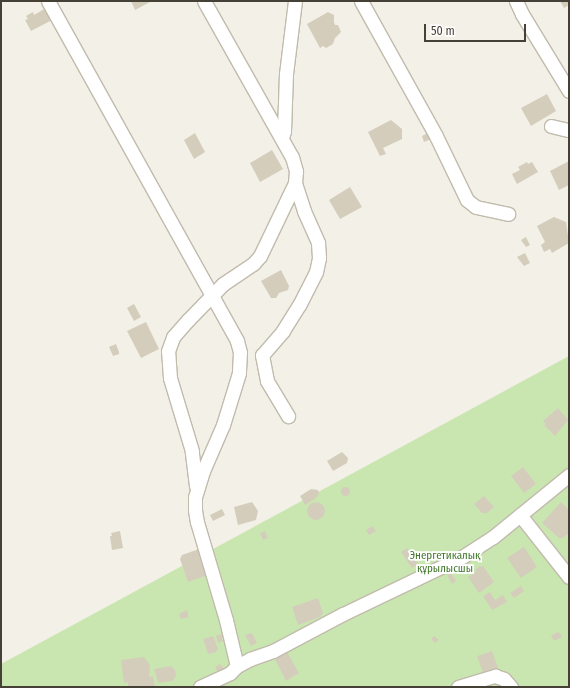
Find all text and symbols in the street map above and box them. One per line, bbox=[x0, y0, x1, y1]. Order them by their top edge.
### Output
scale bar bbox=[426, 16, 528, 42]
text: 50 m bbox=[431, 24, 455, 38]
park label: Энергетикалық құрылысшы bbox=[410, 550, 480, 576]

